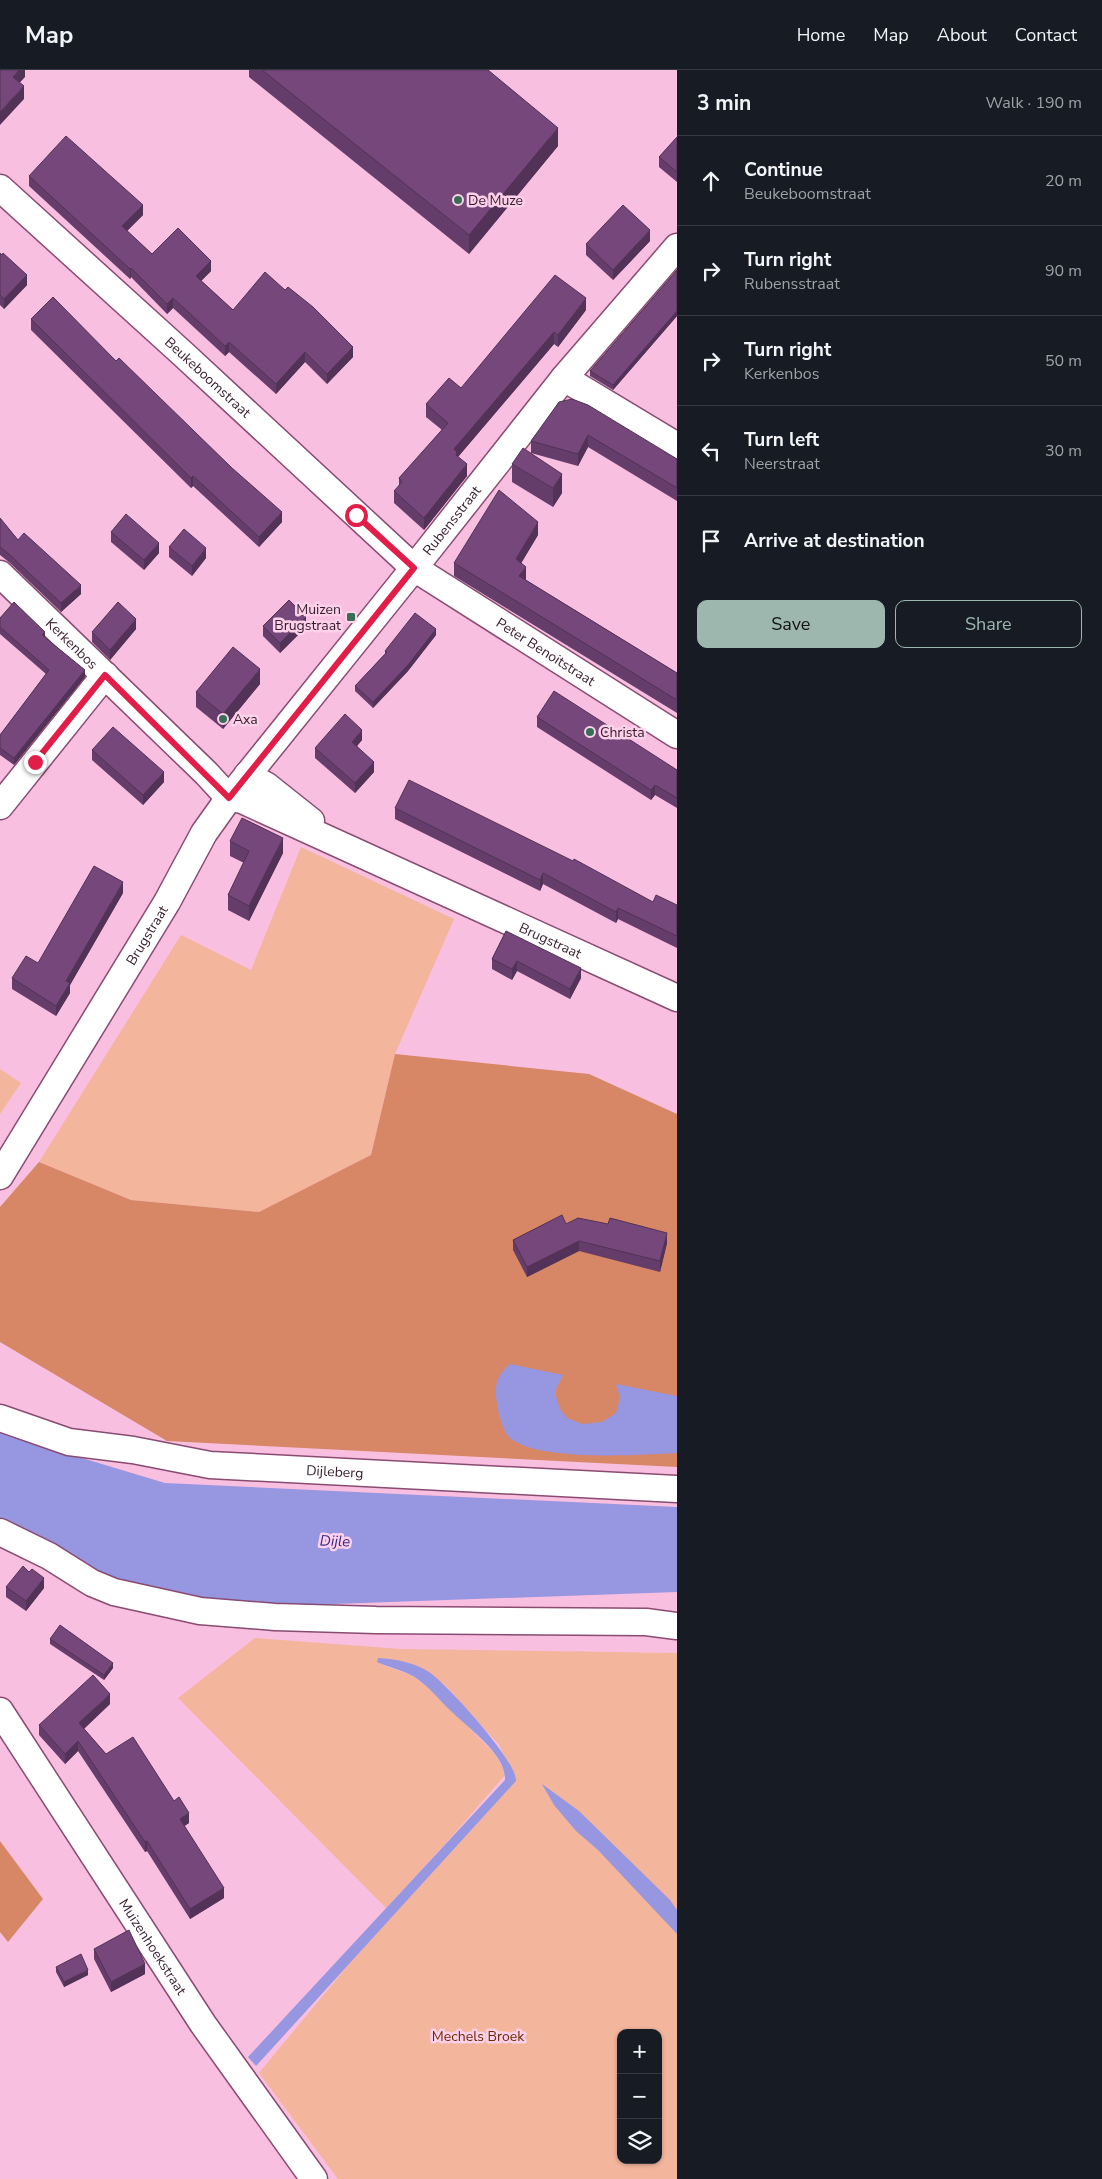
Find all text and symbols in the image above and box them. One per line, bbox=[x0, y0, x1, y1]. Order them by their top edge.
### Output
text: Map bbox=[25, 19, 73, 51]
text: Home bbox=[797, 23, 845, 47]
text: Map bbox=[873, 23, 909, 47]
text: About bbox=[937, 23, 987, 47]
text: Contact bbox=[1015, 23, 1077, 47]
text: 3 min bbox=[697, 89, 751, 117]
text: Walk · 190 m bbox=[986, 92, 1082, 114]
text: Continue bbox=[744, 157, 823, 183]
icon: ahead bbox=[697, 167, 725, 195]
text: 20 m bbox=[1045, 170, 1082, 192]
text: Beukeboomstraat bbox=[744, 183, 871, 205]
place label: De Muze bbox=[468, 191, 523, 210]
marker: De Muze bbox=[452, 194, 464, 206]
text: Turn right bbox=[744, 247, 831, 273]
icon: right bbox=[697, 257, 725, 285]
text: 90 m bbox=[1045, 260, 1082, 282]
text: Rubensstraat bbox=[744, 273, 840, 295]
street label: Beukeboomstraat bbox=[161, 332, 255, 422]
text: Turn right bbox=[744, 337, 831, 363]
icon: right bbox=[697, 347, 725, 375]
text: 50 m bbox=[1045, 350, 1082, 372]
text: Kerkenbos bbox=[744, 363, 819, 385]
text: Turn left bbox=[744, 427, 819, 453]
icon: left bbox=[697, 437, 725, 465]
text: 30 m bbox=[1045, 440, 1082, 462]
text: Neerstraat bbox=[744, 453, 820, 475]
street label: Rubensstraat bbox=[418, 482, 485, 559]
route start bbox=[345, 504, 368, 527]
icon: arrive bbox=[697, 527, 725, 555]
text: Arrive at destination bbox=[744, 528, 925, 554]
place label: Muizen Brugstraat bbox=[274, 600, 341, 635]
button: Save bbox=[697, 600, 885, 648]
button: Share bbox=[895, 600, 1082, 648]
marker: Muizen Brugstraat bbox=[345, 611, 357, 623]
street label: Peter Benoitstraat bbox=[492, 613, 599, 690]
street label: Kerkenbos bbox=[42, 614, 102, 673]
place label: Axa bbox=[233, 710, 258, 729]
marker: Axa bbox=[217, 713, 229, 725]
place label: Christa bbox=[600, 723, 645, 742]
marker: Christa bbox=[584, 726, 596, 738]
route end bbox=[24, 751, 47, 774]
street label: Brugstraat bbox=[121, 902, 172, 969]
street label: Brugstraat bbox=[516, 918, 585, 963]
street label: Dijleberg bbox=[306, 1460, 364, 1482]
water label: Dijle bbox=[319, 1530, 351, 1552]
street label: Muizenhoekstraat bbox=[115, 1895, 191, 1999]
park label: Mechels Broek bbox=[432, 2027, 525, 2046]
map controls bbox=[617, 2029, 662, 2164]
button: + bbox=[617, 2029, 662, 2074]
button: − bbox=[617, 2074, 662, 2119]
button: layers bbox=[617, 2119, 662, 2164]

